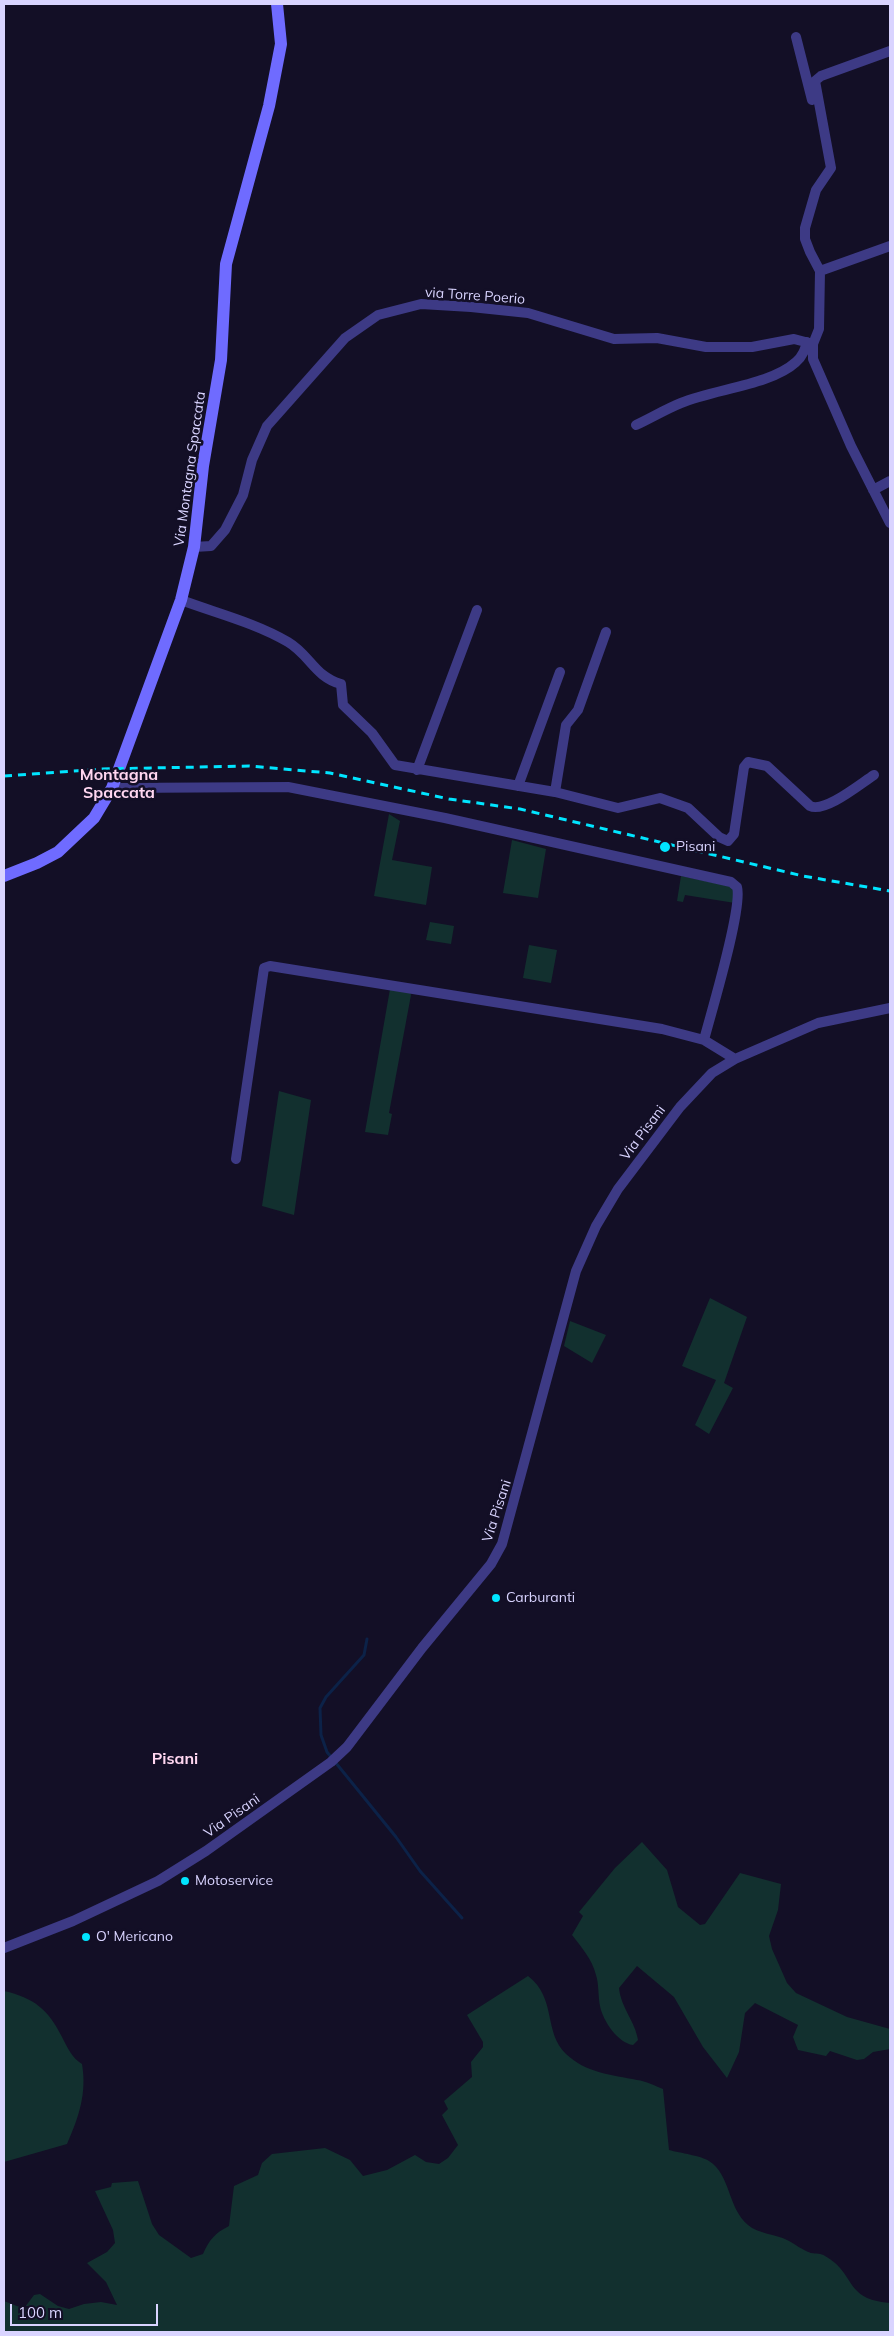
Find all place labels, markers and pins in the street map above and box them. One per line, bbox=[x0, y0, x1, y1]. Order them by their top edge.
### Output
place label: Pisani bbox=[676, 839, 715, 855]
marker: Pisani bbox=[658, 840, 672, 854]
place label: Carburanti bbox=[506, 1590, 575, 1606]
marker: Carburanti bbox=[490, 1592, 502, 1604]
place label: Motoservice bbox=[195, 1873, 273, 1889]
marker: Motoservice bbox=[179, 1875, 191, 1887]
place label: O' Mericano bbox=[96, 1929, 173, 1945]
marker: O' Mericano bbox=[80, 1931, 92, 1943]

